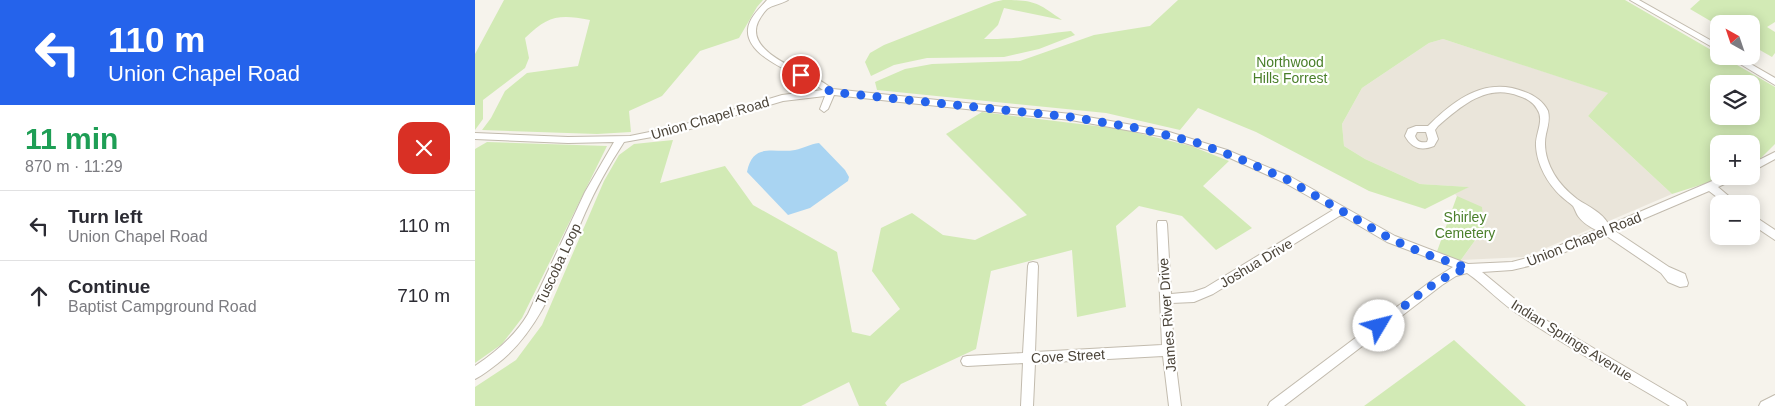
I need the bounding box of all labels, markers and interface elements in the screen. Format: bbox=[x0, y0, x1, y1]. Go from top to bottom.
north arrow bbox=[1710, 15, 1760, 65]
map controls bbox=[1710, 15, 1760, 245]
icon: left bbox=[25, 20, 90, 85]
text: 110 m bbox=[108, 20, 205, 59]
pin bbox=[780, 54, 822, 96]
park label: Northwood Hills Forrest bbox=[1253, 54, 1327, 86]
text: Union Chapel Road bbox=[108, 61, 300, 86]
icon: arrive bbox=[787, 61, 815, 89]
button: layers bbox=[1710, 75, 1760, 125]
street label: Union Chapel Road bbox=[649, 93, 771, 143]
text: 11 min bbox=[25, 122, 118, 155]
button: close bbox=[398, 122, 450, 174]
button: + bbox=[1710, 135, 1760, 185]
text: 870 m · 11:29 bbox=[25, 158, 123, 175]
button: − bbox=[1710, 195, 1760, 245]
text: Turn left bbox=[68, 206, 143, 227]
park label: Shirley Cemetery bbox=[1435, 209, 1495, 241]
street label: Union Chapel Road bbox=[1524, 209, 1644, 269]
icon: left bbox=[25, 212, 53, 240]
text: 110 m bbox=[399, 215, 450, 236]
street label: Tuscoba Loop bbox=[532, 220, 584, 307]
text: Union Chapel Road bbox=[68, 228, 208, 245]
street label: Joshua Drive bbox=[1217, 235, 1295, 291]
street label: James River Drive bbox=[1155, 257, 1179, 373]
text: Continue bbox=[68, 276, 150, 297]
icon: ahead bbox=[25, 282, 53, 310]
text: 710 m bbox=[397, 285, 450, 306]
street label: Indian Springs Avenue bbox=[1508, 296, 1636, 384]
text: Baptist Campground Road bbox=[68, 298, 257, 315]
position arrow bbox=[1352, 299, 1404, 351]
street label: Cove Street bbox=[1031, 346, 1105, 366]

